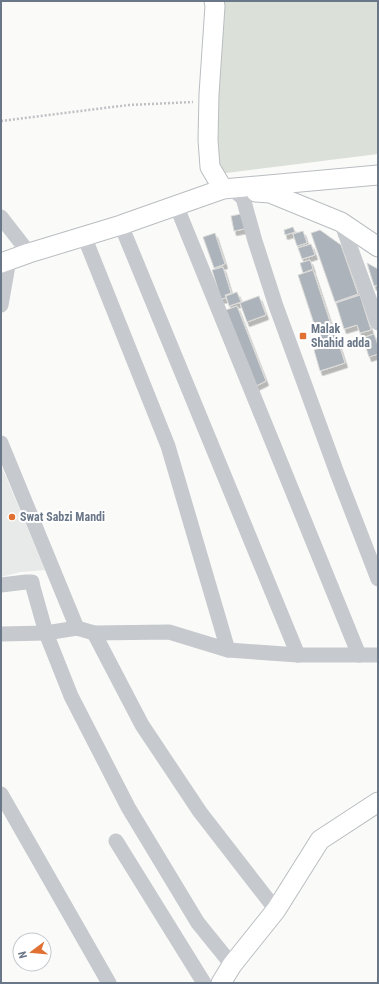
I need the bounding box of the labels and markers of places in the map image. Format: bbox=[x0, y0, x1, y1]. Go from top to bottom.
place label: Malak Shahid adda bbox=[311, 322, 370, 350]
marker: Malak Shahid adda bbox=[298, 331, 308, 341]
place label: Swat Sabzi Mandi bbox=[20, 510, 105, 524]
marker: Swat Sabzi Mandi bbox=[7, 512, 17, 522]

